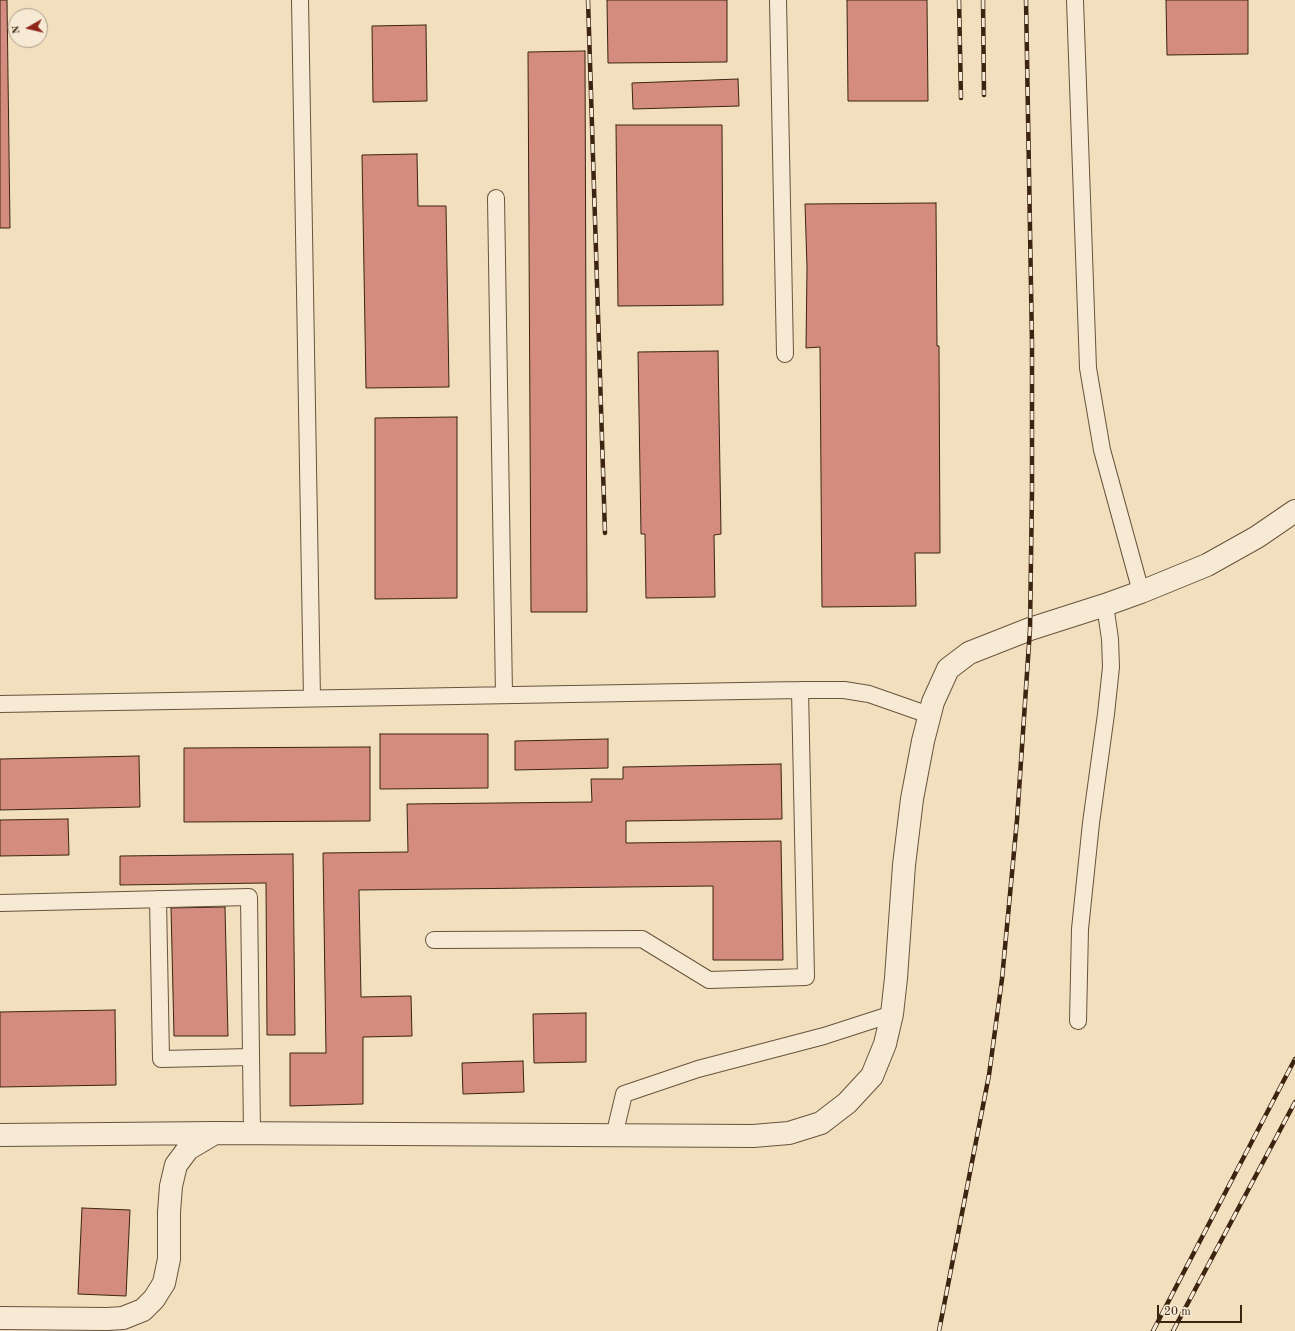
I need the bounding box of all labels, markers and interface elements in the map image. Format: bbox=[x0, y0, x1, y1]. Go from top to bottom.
north arrow bbox=[8, 8, 48, 48]
text: N bbox=[11, 25, 23, 35]
scale bar bbox=[1159, 1297, 1244, 1323]
text: 20 m bbox=[1164, 1306, 1191, 1318]

